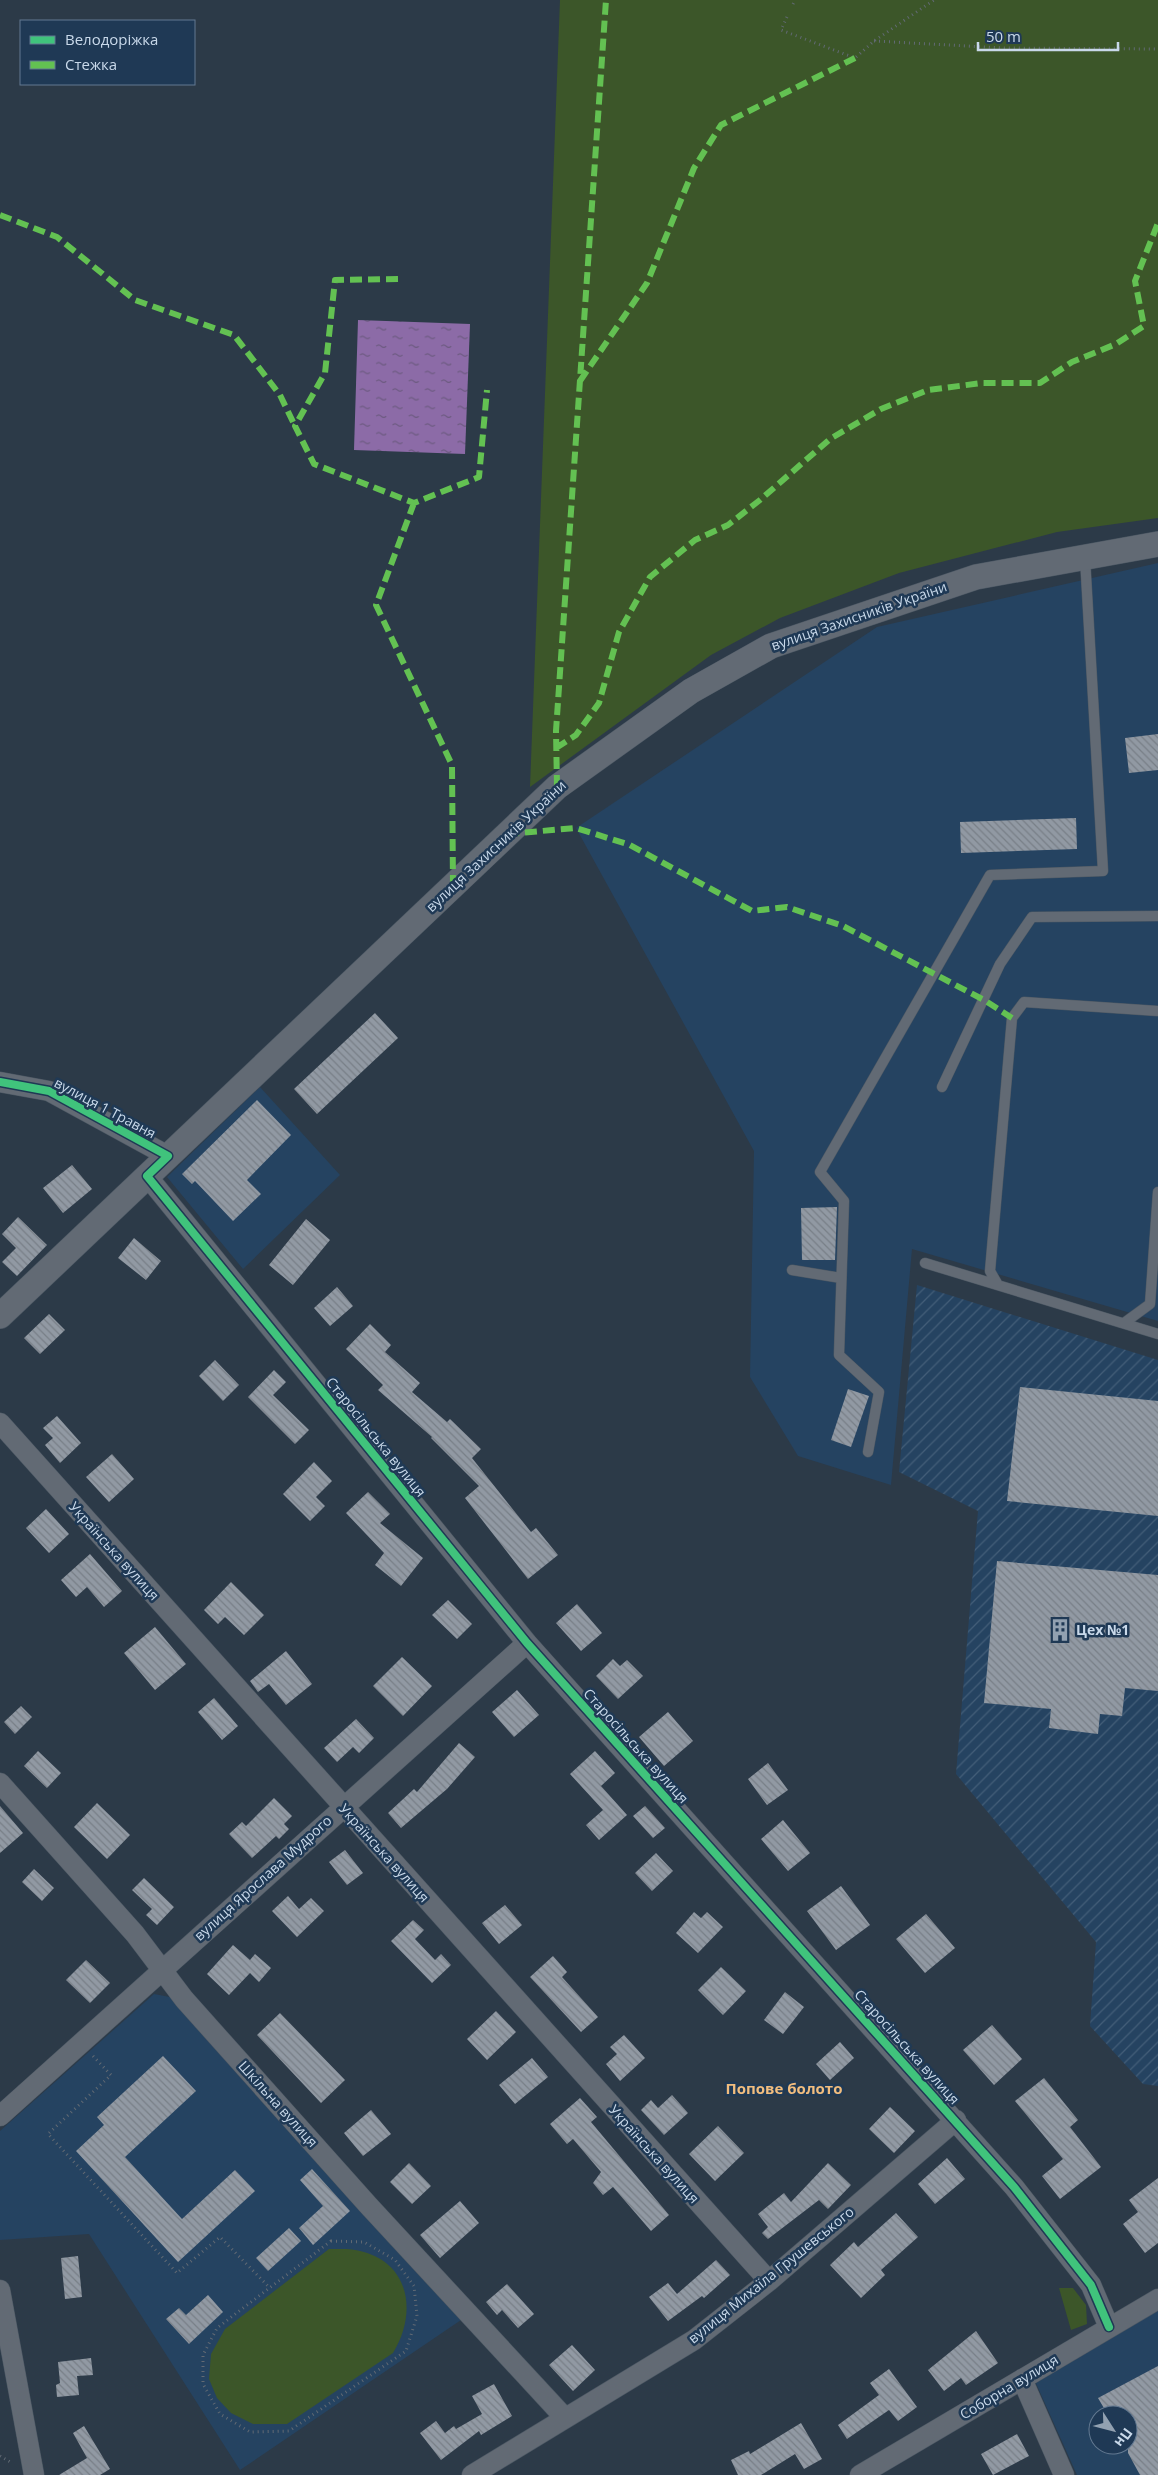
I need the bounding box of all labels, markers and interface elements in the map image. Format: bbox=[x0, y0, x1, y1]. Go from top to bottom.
legend bbox=[20, 20, 195, 85]
scale bar bbox=[978, 20, 1118, 52]
text: 50 m bbox=[986, 26, 1021, 46]
text: Велодоріжка bbox=[65, 29, 158, 49]
text: Стежка bbox=[65, 54, 117, 74]
street label: вулиця Захисників України bbox=[768, 576, 949, 655]
street label: вулиця Захисників України bbox=[422, 776, 570, 916]
street label: вулиця 1 Травня bbox=[51, 1073, 159, 1142]
street label: Старосільська вулиця bbox=[322, 1373, 431, 1500]
street label: Українська вулиця bbox=[65, 1497, 164, 1604]
building icon: Цех №1 bbox=[1047, 1617, 1073, 1643]
place label: Цех №1 bbox=[1076, 1620, 1129, 1639]
street label: Старосільська вулиця bbox=[580, 1684, 693, 1807]
street label: Українська вулиця bbox=[335, 1799, 434, 1906]
street label: вулиця Ярослава Мудрого bbox=[190, 1811, 336, 1945]
street label: Старосільська вулиця bbox=[851, 1985, 964, 2108]
street label: Шкільна вулиця bbox=[234, 2056, 322, 2151]
district label: Попове болото bbox=[726, 2078, 842, 2098]
street label: Українська вулиця bbox=[605, 2100, 704, 2207]
street label: вулиця Михаїла Грушевського bbox=[684, 2202, 857, 2347]
street label: Соборна вулиця bbox=[956, 2350, 1061, 2423]
north arrow bbox=[1088, 2405, 1138, 2455]
text: Пн bbox=[1110, 2424, 1137, 2451]

